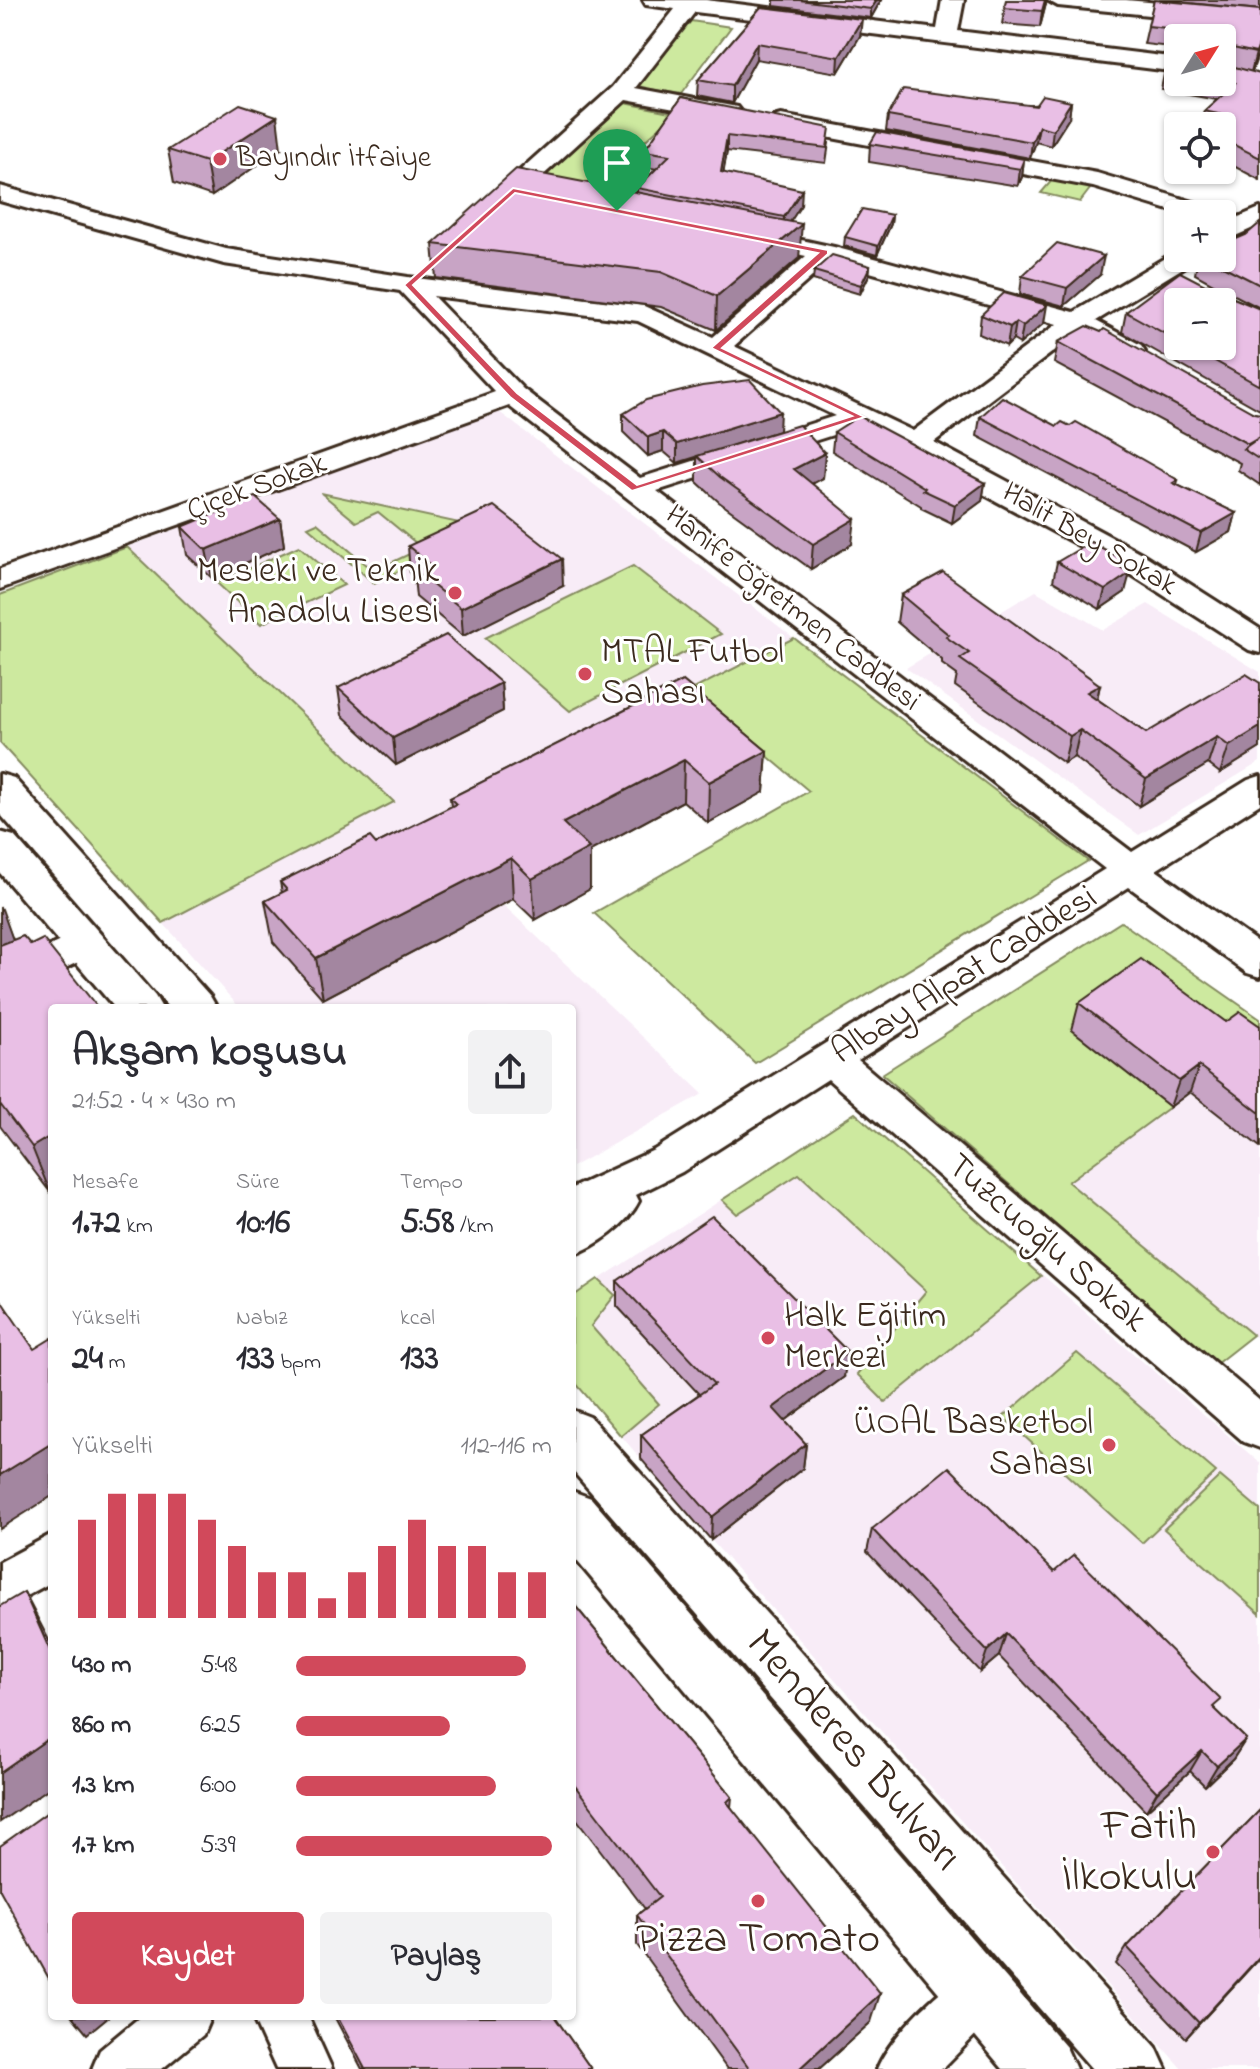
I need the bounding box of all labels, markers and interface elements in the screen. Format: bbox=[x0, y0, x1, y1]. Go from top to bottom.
north arrow bbox=[1164, 24, 1236, 96]
map controls bbox=[1164, 24, 1236, 360]
button: locate bbox=[1164, 112, 1236, 184]
pin bbox=[583, 129, 651, 211]
place label: Bayındır İtfaiye bbox=[235, 137, 432, 181]
icon: arrive bbox=[595, 141, 639, 185]
marker: Bayındır İtfaiye bbox=[211, 150, 229, 168]
button: + bbox=[1164, 200, 1236, 272]
button: − bbox=[1164, 288, 1236, 360]
street label: Çiçek Sokak bbox=[181, 442, 334, 534]
street label: Halit Bey Sokak bbox=[993, 472, 1186, 608]
street label: Hanife Öğretmen Caddesi bbox=[655, 495, 929, 723]
place label: Mesleki ve Teknik Anadolu Lisesi bbox=[197, 546, 439, 640]
marker: Mesleki ve Teknik Anadolu Lisesi bbox=[446, 584, 464, 602]
place label: MTAL Futbol Sahası bbox=[601, 627, 784, 721]
marker: MTAL Futbol Sahası bbox=[576, 665, 594, 683]
street label: Albay Alpat Caddesi bbox=[822, 873, 1108, 1079]
text: Akşam koşusu bbox=[72, 1021, 347, 1085]
button: share bbox=[468, 1030, 552, 1114]
text: 21:52 · 4 × 430 m bbox=[72, 1083, 236, 1121]
street label: Tuzcuoğlu Sokak bbox=[934, 1142, 1158, 1347]
text: Mesafe bbox=[72, 1167, 138, 1199]
text: Süre bbox=[236, 1167, 279, 1199]
text: Tempo bbox=[400, 1167, 463, 1199]
text: 1.72 bbox=[72, 1199, 121, 1249]
text: 10:16 bbox=[236, 1199, 290, 1249]
text: 5:58 bbox=[400, 1199, 455, 1249]
text: km bbox=[121, 1211, 153, 1243]
text: /km bbox=[455, 1211, 494, 1243]
place label: Halk Eğitim Merkezi bbox=[784, 1291, 946, 1385]
text: Yükselti bbox=[72, 1303, 140, 1335]
text: Nabız bbox=[236, 1303, 288, 1335]
text: kcal bbox=[400, 1303, 435, 1335]
marker: Halk Eğitim Merkezi bbox=[759, 1329, 777, 1347]
text: 24 bbox=[72, 1335, 103, 1385]
text: 133 bbox=[236, 1335, 275, 1385]
text: 133 bbox=[400, 1335, 439, 1385]
text: m bbox=[103, 1347, 125, 1379]
text: bpm bbox=[275, 1347, 321, 1379]
place label: ÜOAL Basketbol Sahası bbox=[853, 1398, 1093, 1492]
text: Yükselti bbox=[72, 1428, 153, 1466]
text: 112–116 m bbox=[460, 1428, 552, 1466]
marker: ÜOAL Basketbol Sahası bbox=[1100, 1436, 1118, 1454]
street label: Menderes Bulvarı bbox=[729, 1615, 977, 1887]
text: 430 m bbox=[72, 1647, 131, 1685]
text: 5:48 bbox=[200, 1647, 238, 1685]
text: 860 m bbox=[72, 1707, 131, 1745]
text: 6:25 bbox=[200, 1707, 241, 1745]
text: 1.3 km bbox=[72, 1767, 134, 1805]
text: 6:00 bbox=[200, 1767, 236, 1805]
place label: Fatih İlkokulu bbox=[1062, 1795, 1197, 1910]
text: 1.7 km bbox=[72, 1827, 134, 1865]
text: 5:39 bbox=[200, 1827, 236, 1865]
marker: Fatih İlkokulu bbox=[1204, 1843, 1222, 1861]
marker: Pizza Tomato bbox=[749, 1892, 767, 1910]
place label: Pizza Tomato bbox=[636, 1908, 880, 1972]
button: Kaydet bbox=[72, 1912, 304, 2004]
button: Paylaş bbox=[320, 1912, 552, 2004]

